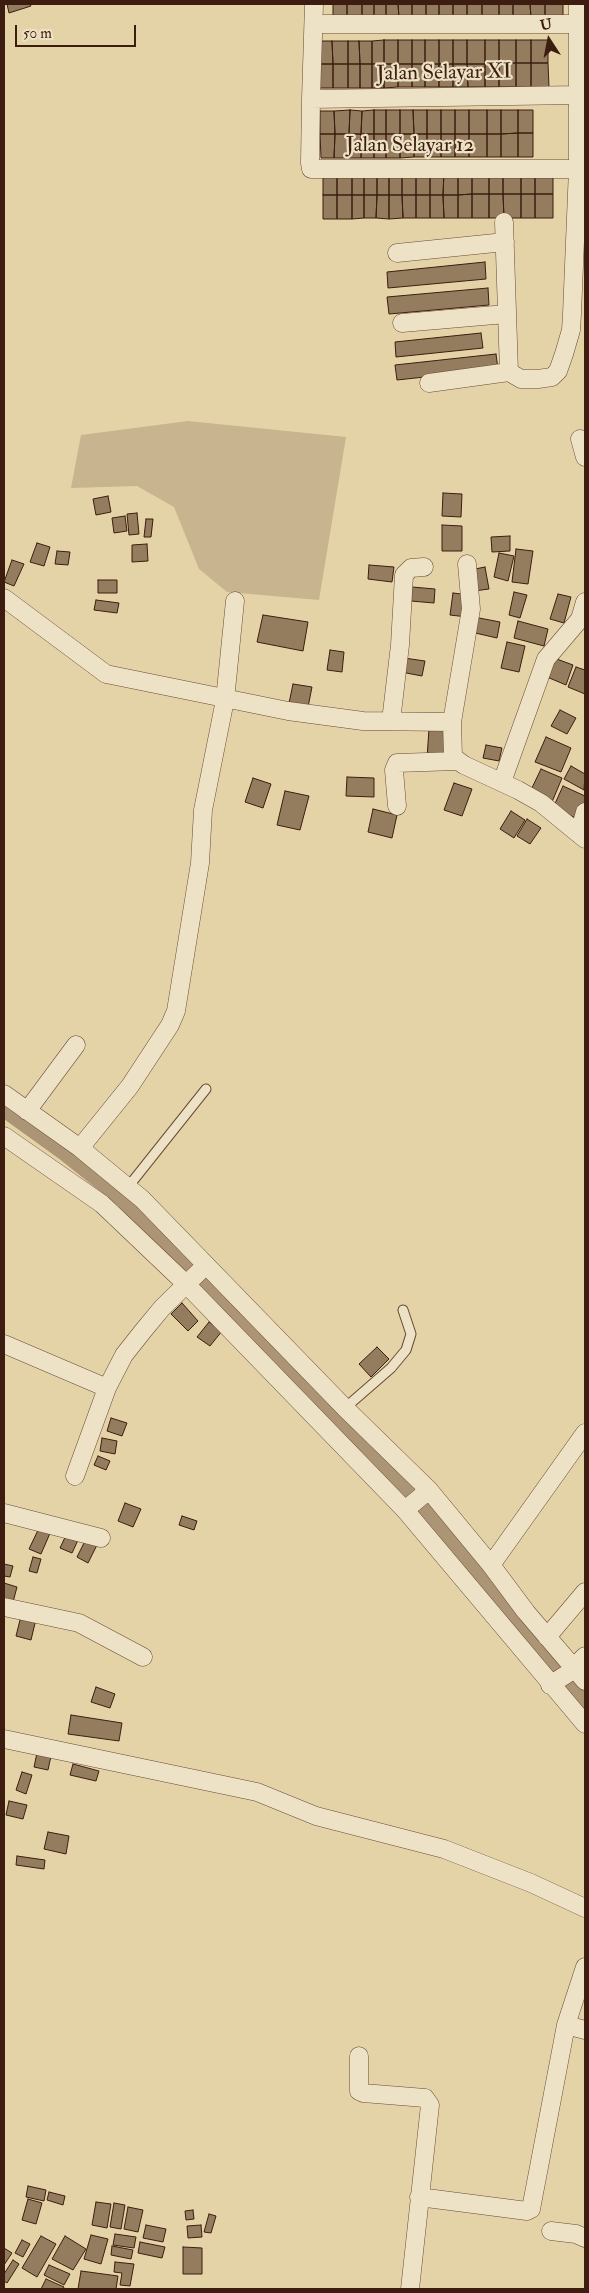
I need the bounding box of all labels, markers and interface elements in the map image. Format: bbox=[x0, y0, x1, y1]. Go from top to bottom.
scale bar bbox=[18, 15, 139, 47]
north arrow bbox=[524, 15, 574, 65]
text: U bbox=[539, 15, 553, 34]
text: 50 m bbox=[23, 24, 52, 43]
street label: Jalan Selayar XI bbox=[376, 60, 512, 88]
street label: Jalan Selayar 12 bbox=[346, 133, 474, 159]

